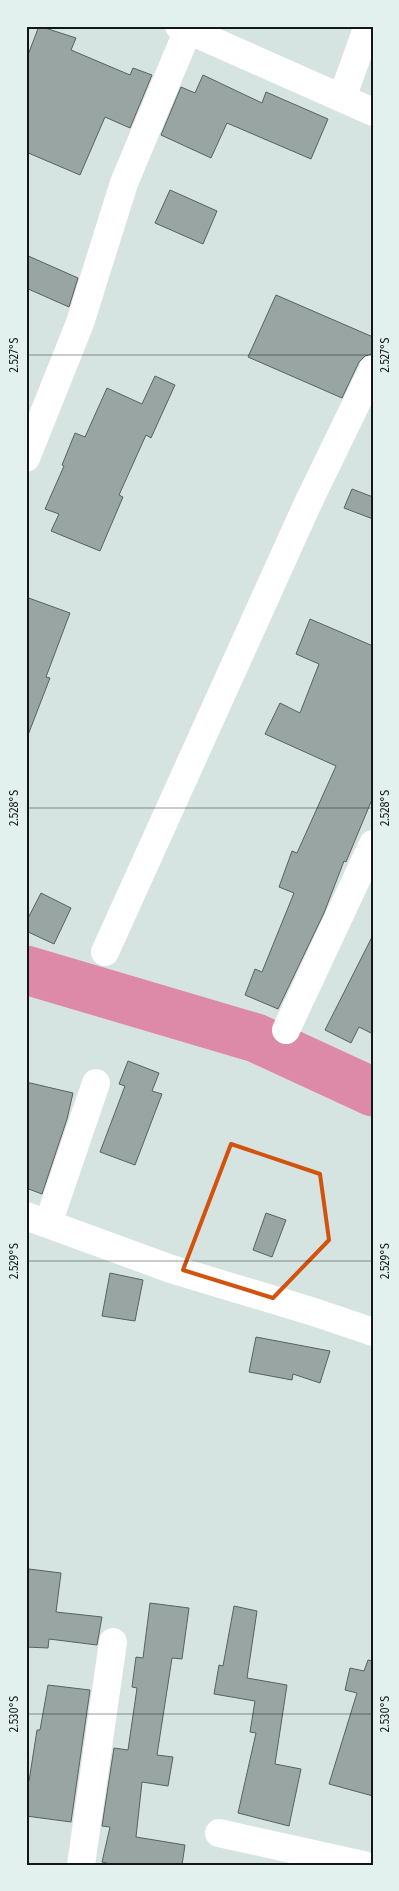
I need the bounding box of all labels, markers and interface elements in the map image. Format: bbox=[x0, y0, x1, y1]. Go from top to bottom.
text: 2.527°S bbox=[7, 337, 21, 373]
text: 2.527°S bbox=[378, 337, 392, 373]
text: 2.528°S bbox=[7, 790, 21, 826]
text: 2.528°S bbox=[378, 790, 392, 826]
text: 2.529°S bbox=[7, 1243, 21, 1279]
text: 2.529°S bbox=[378, 1243, 392, 1279]
text: 2.530°S bbox=[7, 1696, 21, 1732]
text: 2.530°S bbox=[378, 1696, 392, 1732]

